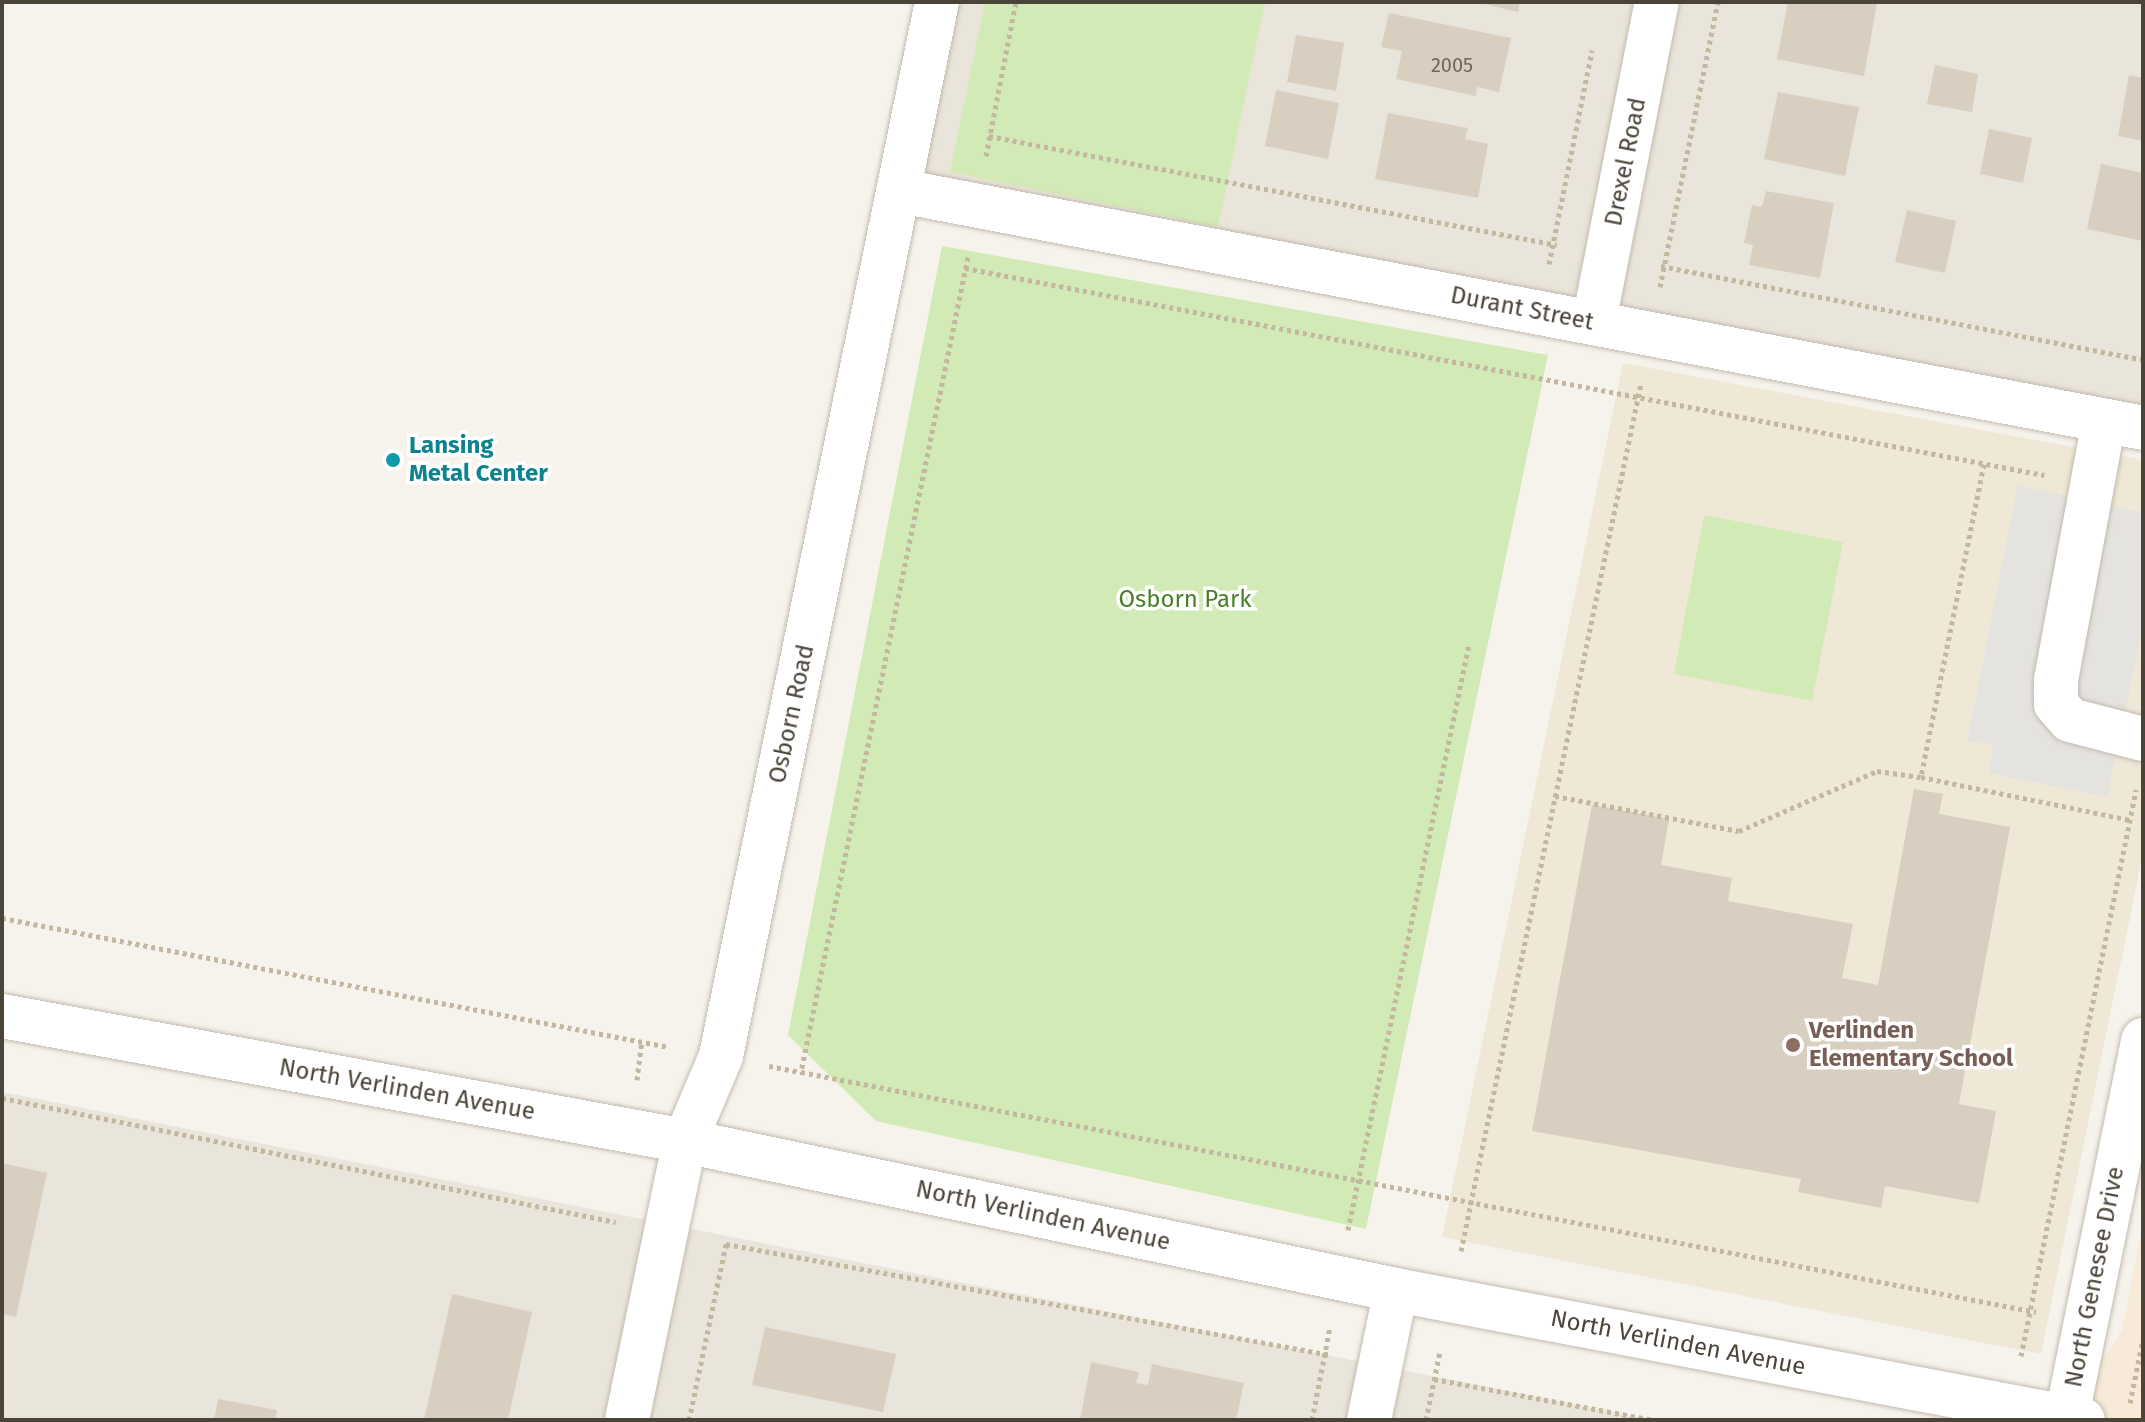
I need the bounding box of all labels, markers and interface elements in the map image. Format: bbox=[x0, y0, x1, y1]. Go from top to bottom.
house number: 2005 bbox=[1431, 53, 1473, 77]
street label: Drexel Road bbox=[1599, 95, 1653, 229]
street label: Durant Street bbox=[1448, 281, 1596, 337]
place label: Lansing Metal Center bbox=[409, 432, 548, 488]
marker: Lansing Metal Center bbox=[384, 451, 402, 469]
park label: Osborn Park bbox=[1118, 586, 1252, 614]
street label: Osborn Road bbox=[763, 642, 821, 786]
place label: Verlinden Elementary School bbox=[1809, 1017, 2013, 1073]
marker: Verlinden Elementary School bbox=[1784, 1036, 1802, 1054]
street label: North Verlinden Avenue bbox=[277, 1053, 537, 1127]
street label: North Genesee Drive bbox=[2059, 1164, 2131, 1390]
street label: North Verlinden Avenue bbox=[913, 1175, 1173, 1257]
street label: North Verlinden Avenue bbox=[1548, 1304, 1808, 1382]

